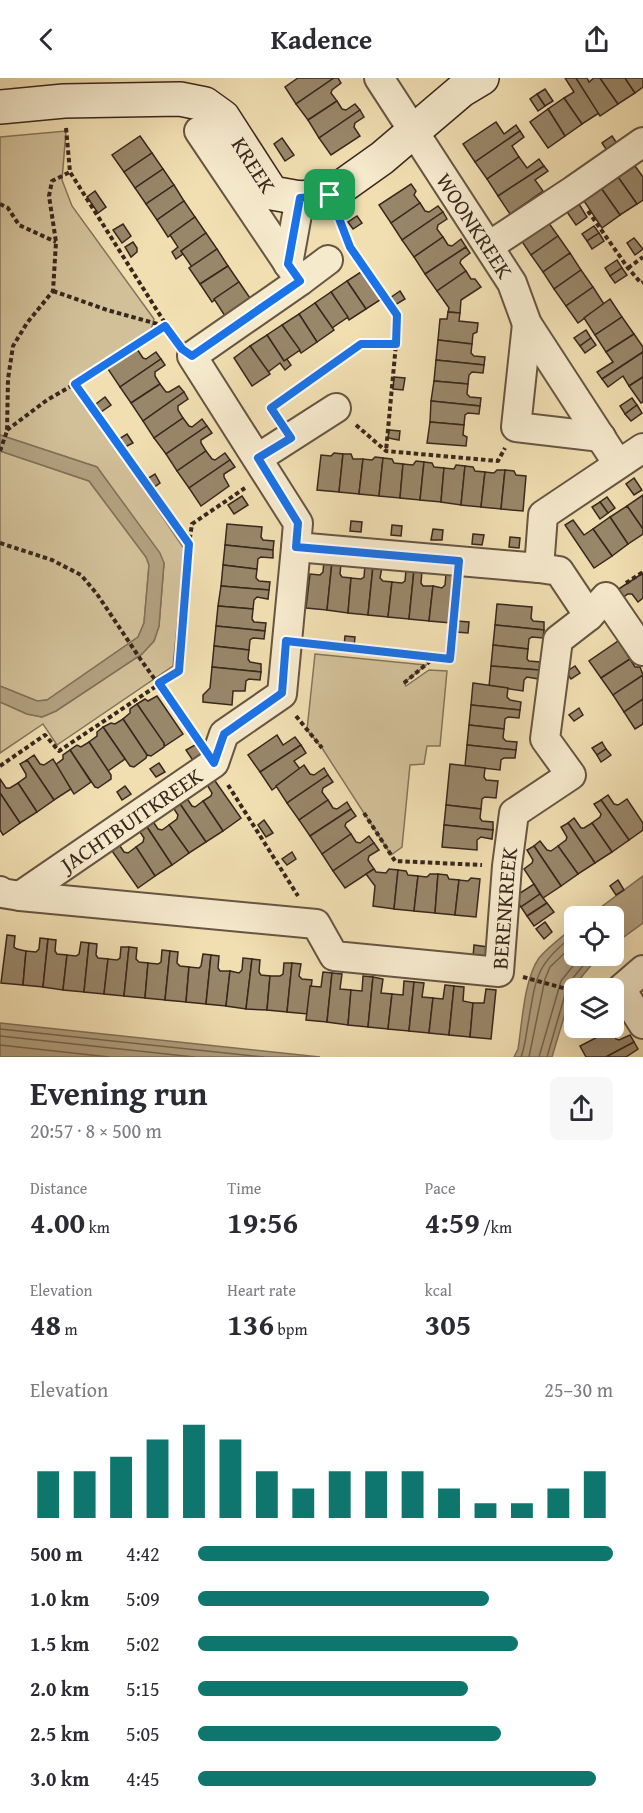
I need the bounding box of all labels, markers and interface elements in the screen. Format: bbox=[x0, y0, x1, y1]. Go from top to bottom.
text: Kadence bbox=[271, 19, 372, 59]
icon: back bbox=[30, 23, 63, 56]
icon: share bbox=[580, 23, 613, 56]
street label: KREEK bbox=[224, 131, 284, 199]
street label: WOONKREEK bbox=[429, 166, 521, 285]
pin bbox=[304, 169, 355, 220]
icon: arrive bbox=[313, 178, 346, 211]
street label: JACHTBUITKREEK bbox=[51, 760, 209, 881]
street label: BERENKREEK bbox=[483, 845, 525, 971]
map controls bbox=[564, 906, 624, 1038]
button: locate bbox=[564, 906, 624, 966]
button: layers bbox=[564, 978, 624, 1038]
text: Evening run bbox=[30, 1069, 207, 1117]
button: share bbox=[550, 1077, 613, 1140]
text: 20:57 · 8 × 500 m bbox=[30, 1116, 162, 1145]
text: Distance bbox=[30, 1176, 87, 1200]
text: Time bbox=[227, 1176, 261, 1200]
text: Pace bbox=[425, 1176, 455, 1200]
text: 4.00 bbox=[30, 1200, 85, 1244]
text: 19:56 bbox=[227, 1200, 298, 1244]
text: 4:59 bbox=[425, 1200, 480, 1244]
text: km bbox=[85, 1215, 110, 1239]
text: /km bbox=[480, 1215, 512, 1239]
text: Elevation bbox=[30, 1278, 93, 1302]
text: Heart rate bbox=[227, 1278, 296, 1302]
text: kcal bbox=[425, 1278, 452, 1302]
text: 48 bbox=[30, 1302, 61, 1346]
text: 136 bbox=[227, 1302, 274, 1346]
text: 305 bbox=[425, 1302, 471, 1346]
text: m bbox=[61, 1317, 78, 1341]
text: bpm bbox=[274, 1317, 307, 1341]
text: Elevation bbox=[30, 1375, 108, 1404]
text: 25–30 m bbox=[544, 1375, 613, 1404]
text: 500 m bbox=[30, 1539, 83, 1568]
text: 4:42 bbox=[126, 1539, 160, 1568]
text: 1.0 km bbox=[30, 1584, 89, 1613]
text: 5:09 bbox=[126, 1584, 160, 1613]
text: 1.5 km bbox=[30, 1629, 89, 1658]
text: 5:02 bbox=[126, 1629, 160, 1658]
text: 2.0 km bbox=[30, 1674, 89, 1703]
text: 5:15 bbox=[126, 1674, 160, 1703]
text: 2.5 km bbox=[30, 1719, 89, 1748]
text: 5:05 bbox=[126, 1719, 160, 1748]
text: 3.0 km bbox=[30, 1764, 89, 1793]
text: 4:45 bbox=[126, 1764, 160, 1793]

